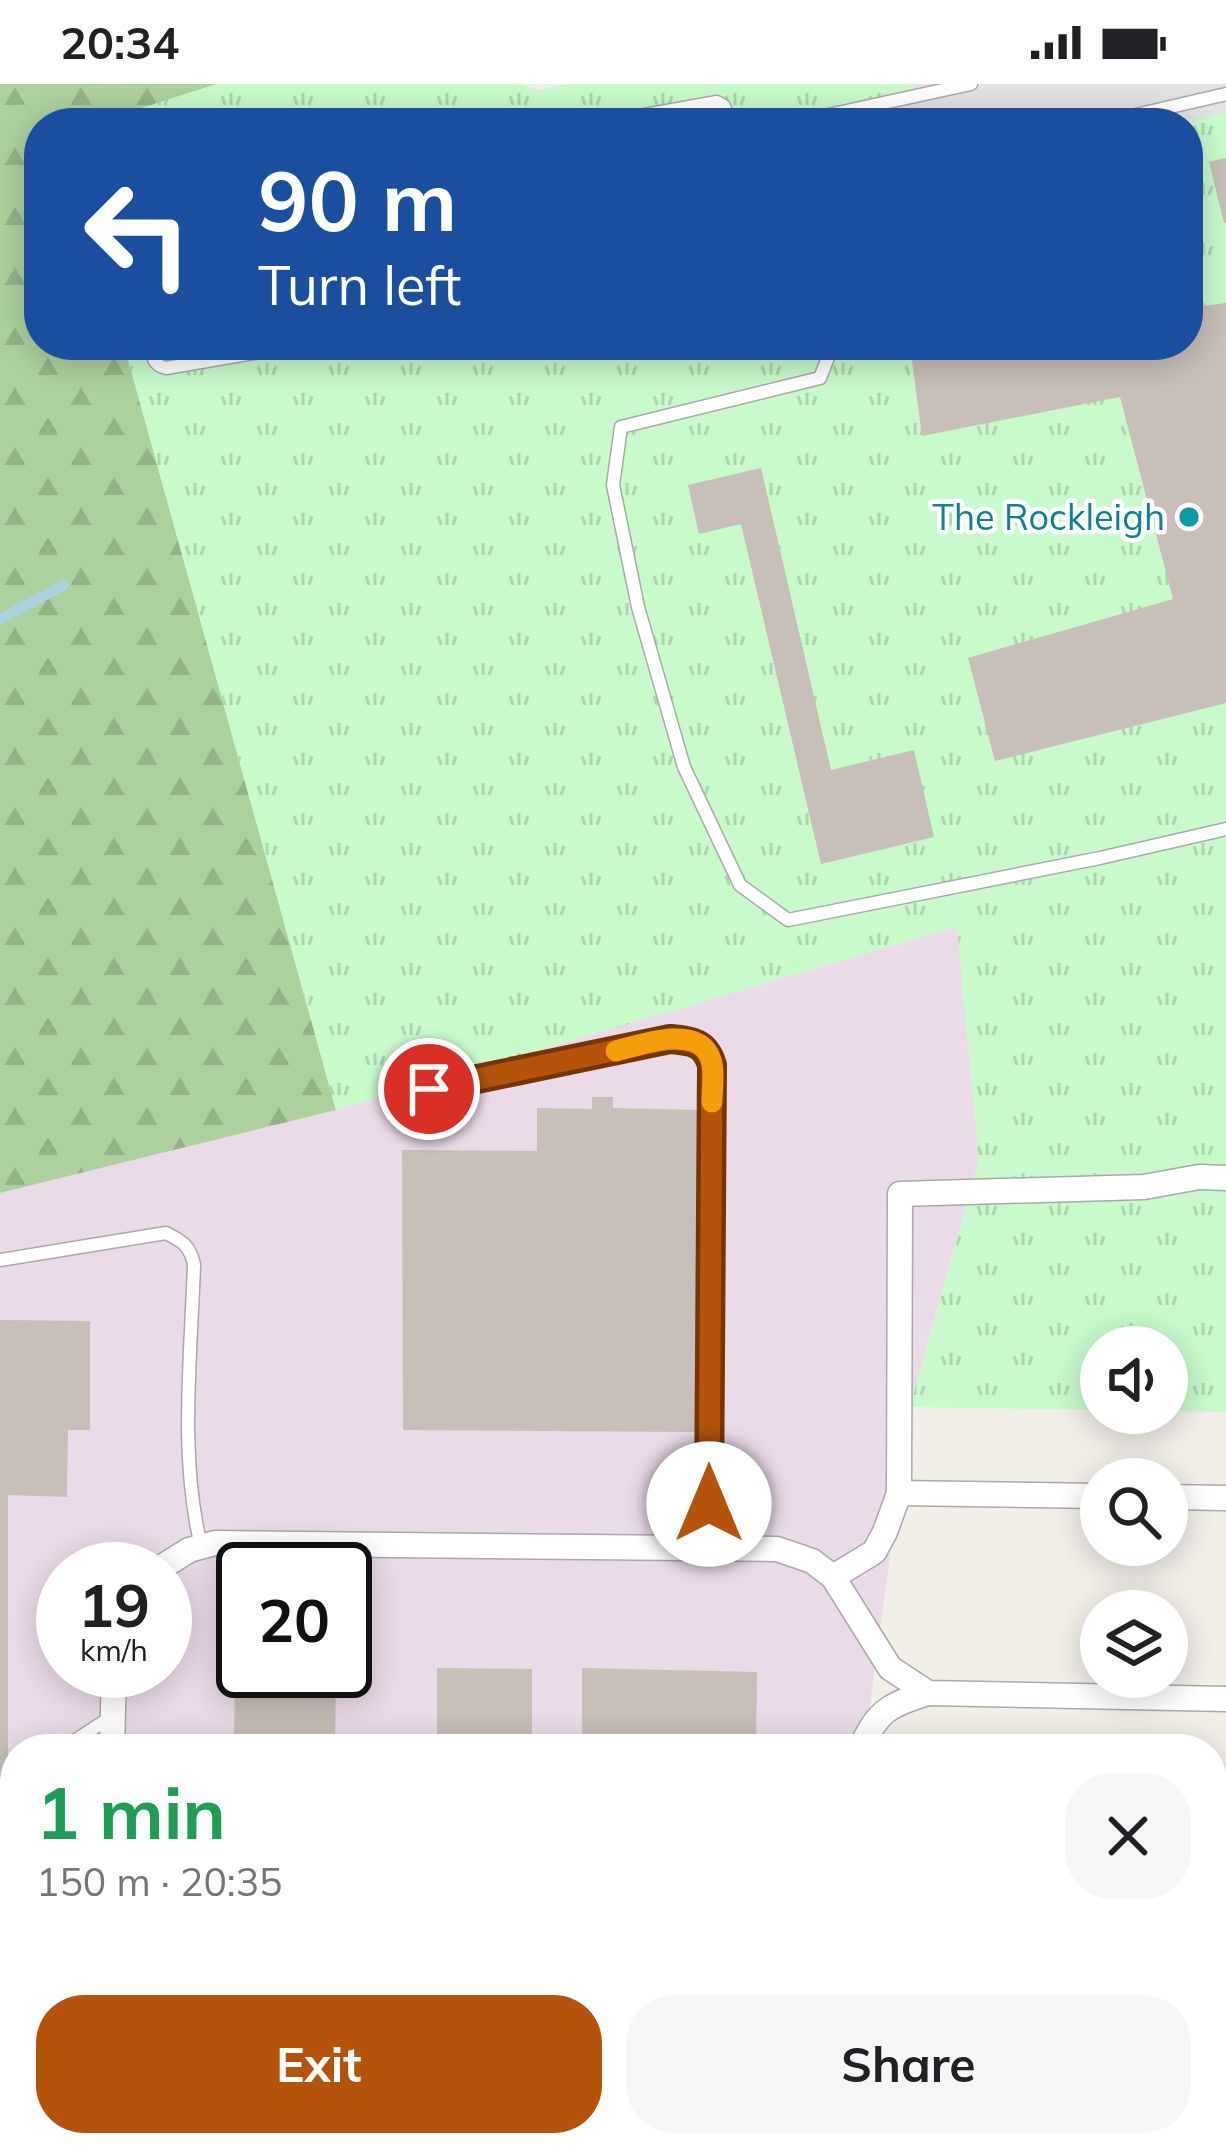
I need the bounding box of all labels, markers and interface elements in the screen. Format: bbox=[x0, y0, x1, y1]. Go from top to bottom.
text: 20:34 bbox=[60, 14, 179, 70]
text: 90 m bbox=[258, 147, 457, 252]
icon: left bbox=[60, 156, 216, 312]
text: Turn left bbox=[258, 251, 461, 319]
place label: The Rockleigh bbox=[932, 494, 1165, 539]
marker: The Rockleigh bbox=[1176, 504, 1202, 530]
pin bbox=[378, 1038, 480, 1140]
icon: arrive bbox=[396, 1056, 462, 1122]
map controls bbox=[1080, 1326, 1188, 1698]
button: sound bbox=[1080, 1326, 1188, 1434]
position arrow bbox=[646, 1441, 772, 1567]
button: search bbox=[1080, 1458, 1188, 1566]
speed limit sign: 20 bbox=[216, 1542, 372, 1698]
text: 19 bbox=[78, 1567, 150, 1642]
button: layers bbox=[1080, 1590, 1188, 1698]
text: km/h bbox=[80, 1631, 148, 1669]
text: 1 min bbox=[36, 1767, 226, 1857]
button: close bbox=[1065, 1773, 1191, 1899]
text: 150 m · 20:35 bbox=[36, 1857, 282, 1906]
button: Exit bbox=[36, 1995, 602, 2133]
button: Share bbox=[626, 1995, 1191, 2133]

